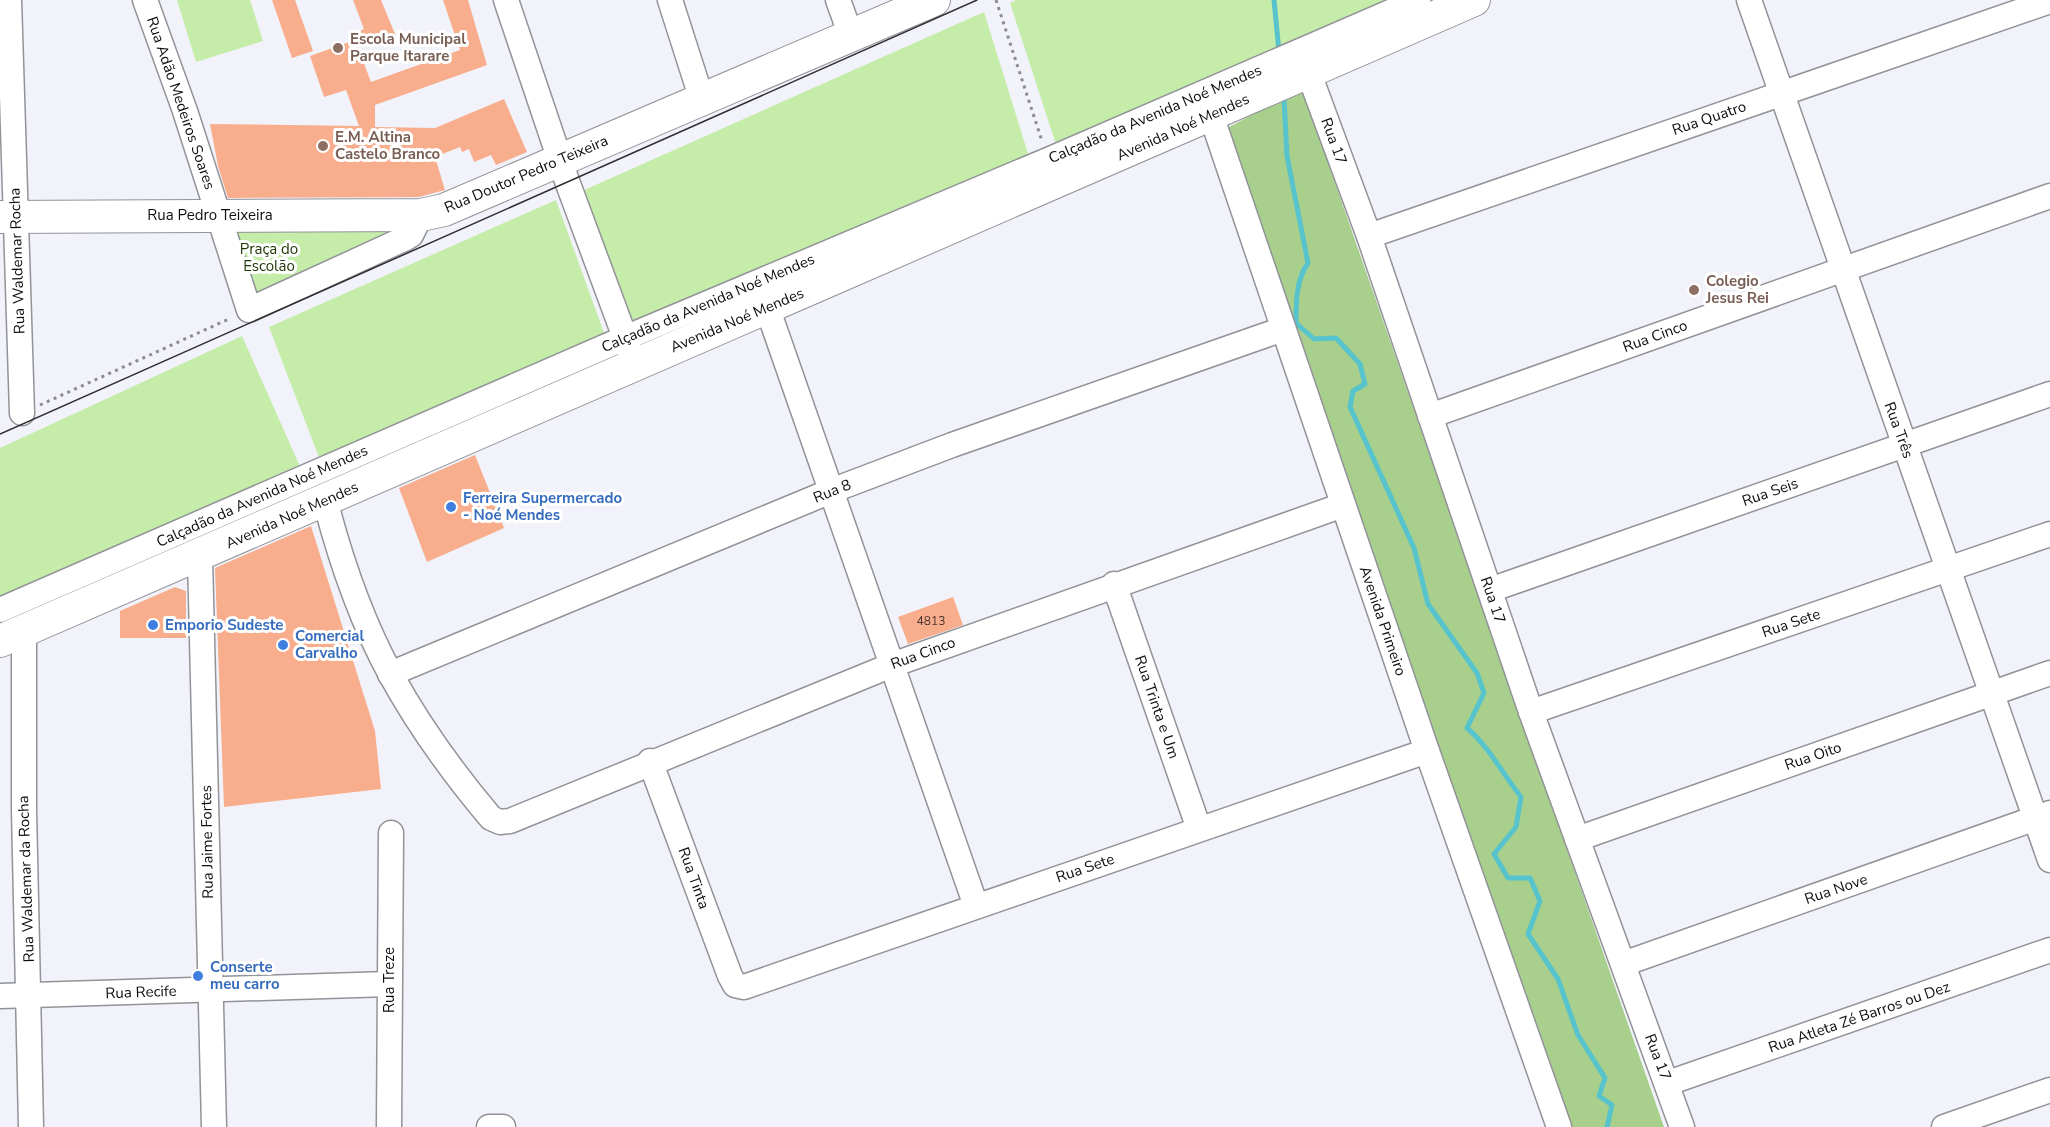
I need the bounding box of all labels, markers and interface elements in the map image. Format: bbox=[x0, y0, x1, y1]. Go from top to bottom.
street label: Rua Adão Medeiros Soares bbox=[142, 14, 220, 192]
place label: Escola Municipal Parque Itarare bbox=[350, 29, 466, 66]
marker: Escola Municipal Parque Itarare bbox=[331, 41, 345, 55]
street label: Calçadão da Avenida Noé Mendes bbox=[1046, 61, 1264, 167]
street label: Avenida Noé Mendes bbox=[1114, 90, 1252, 164]
street label: Rua Quatro bbox=[1669, 96, 1749, 140]
street label: Rua 17 bbox=[1316, 115, 1352, 167]
place label: E.M. Altina Castelo Branco bbox=[335, 127, 441, 164]
street label: Rua Doutor Pedro Teixeira bbox=[441, 130, 611, 218]
marker: E.M. Altina Castelo Branco bbox=[316, 139, 330, 153]
street label: Rua Waldemar Rocha bbox=[4, 187, 30, 335]
street label: Rua Pedro Teixeira bbox=[147, 205, 273, 225]
park label: Praça do Escolão bbox=[240, 239, 298, 276]
street label: Calçadão da Avenida Noé Mendes bbox=[599, 250, 817, 356]
place label: Colegio Jesus Rei bbox=[1705, 271, 1769, 308]
marker: Colegio Jesus Rei bbox=[1687, 283, 1701, 297]
street label: Avenida Noé Mendes bbox=[668, 284, 806, 356]
street label: Rua Cinco bbox=[1620, 315, 1690, 357]
street label: Rua Três bbox=[1880, 399, 1918, 461]
street label: Calçadão da Avenida Noé Mendes bbox=[153, 441, 371, 551]
street label: Rua Seis bbox=[1739, 473, 1801, 511]
street label: Rua 8 bbox=[810, 474, 854, 508]
street label: Avenida Noé Mendes bbox=[223, 478, 361, 552]
place label: Ferreira Supermercado - Noé Mendes bbox=[463, 488, 622, 525]
marker: Ferreira Supermercado - Noé Mendes bbox=[444, 500, 458, 514]
street label: Avenida Primeiro bbox=[1355, 563, 1411, 679]
street label: Rua 17 bbox=[1476, 574, 1510, 626]
street label: Rua Sete bbox=[1759, 604, 1823, 642]
house number: 4813 bbox=[917, 613, 945, 629]
place label: Emporio Sudeste bbox=[165, 615, 284, 635]
marker: Emporio Sudeste bbox=[146, 618, 160, 632]
place label: Comercial Carvalho bbox=[295, 626, 364, 663]
street label: Rua Cinco bbox=[888, 632, 958, 674]
marker: Comercial Carvalho bbox=[276, 638, 290, 652]
street label: Rua Trinta e Um bbox=[1130, 653, 1184, 761]
street label: Rua Oito bbox=[1782, 737, 1844, 775]
street label: Rua Jaime Fortes bbox=[196, 785, 218, 899]
street label: Rua Waldemar da Rocha bbox=[13, 795, 39, 963]
street label: Rua Tinta bbox=[674, 844, 714, 912]
street label: Rua Sete bbox=[1053, 849, 1117, 887]
street label: Rua Nove bbox=[1802, 869, 1870, 909]
street label: Rua Treze bbox=[379, 947, 399, 1013]
place label: Conserte meu carro bbox=[210, 957, 280, 994]
marker: Conserte meu carro bbox=[191, 969, 205, 983]
street label: Rua Atleta Zé Barros ou Dez bbox=[1766, 976, 1953, 1058]
street label: Rua Recife bbox=[105, 981, 177, 1003]
street label: Rua 17 bbox=[1640, 1031, 1676, 1083]

